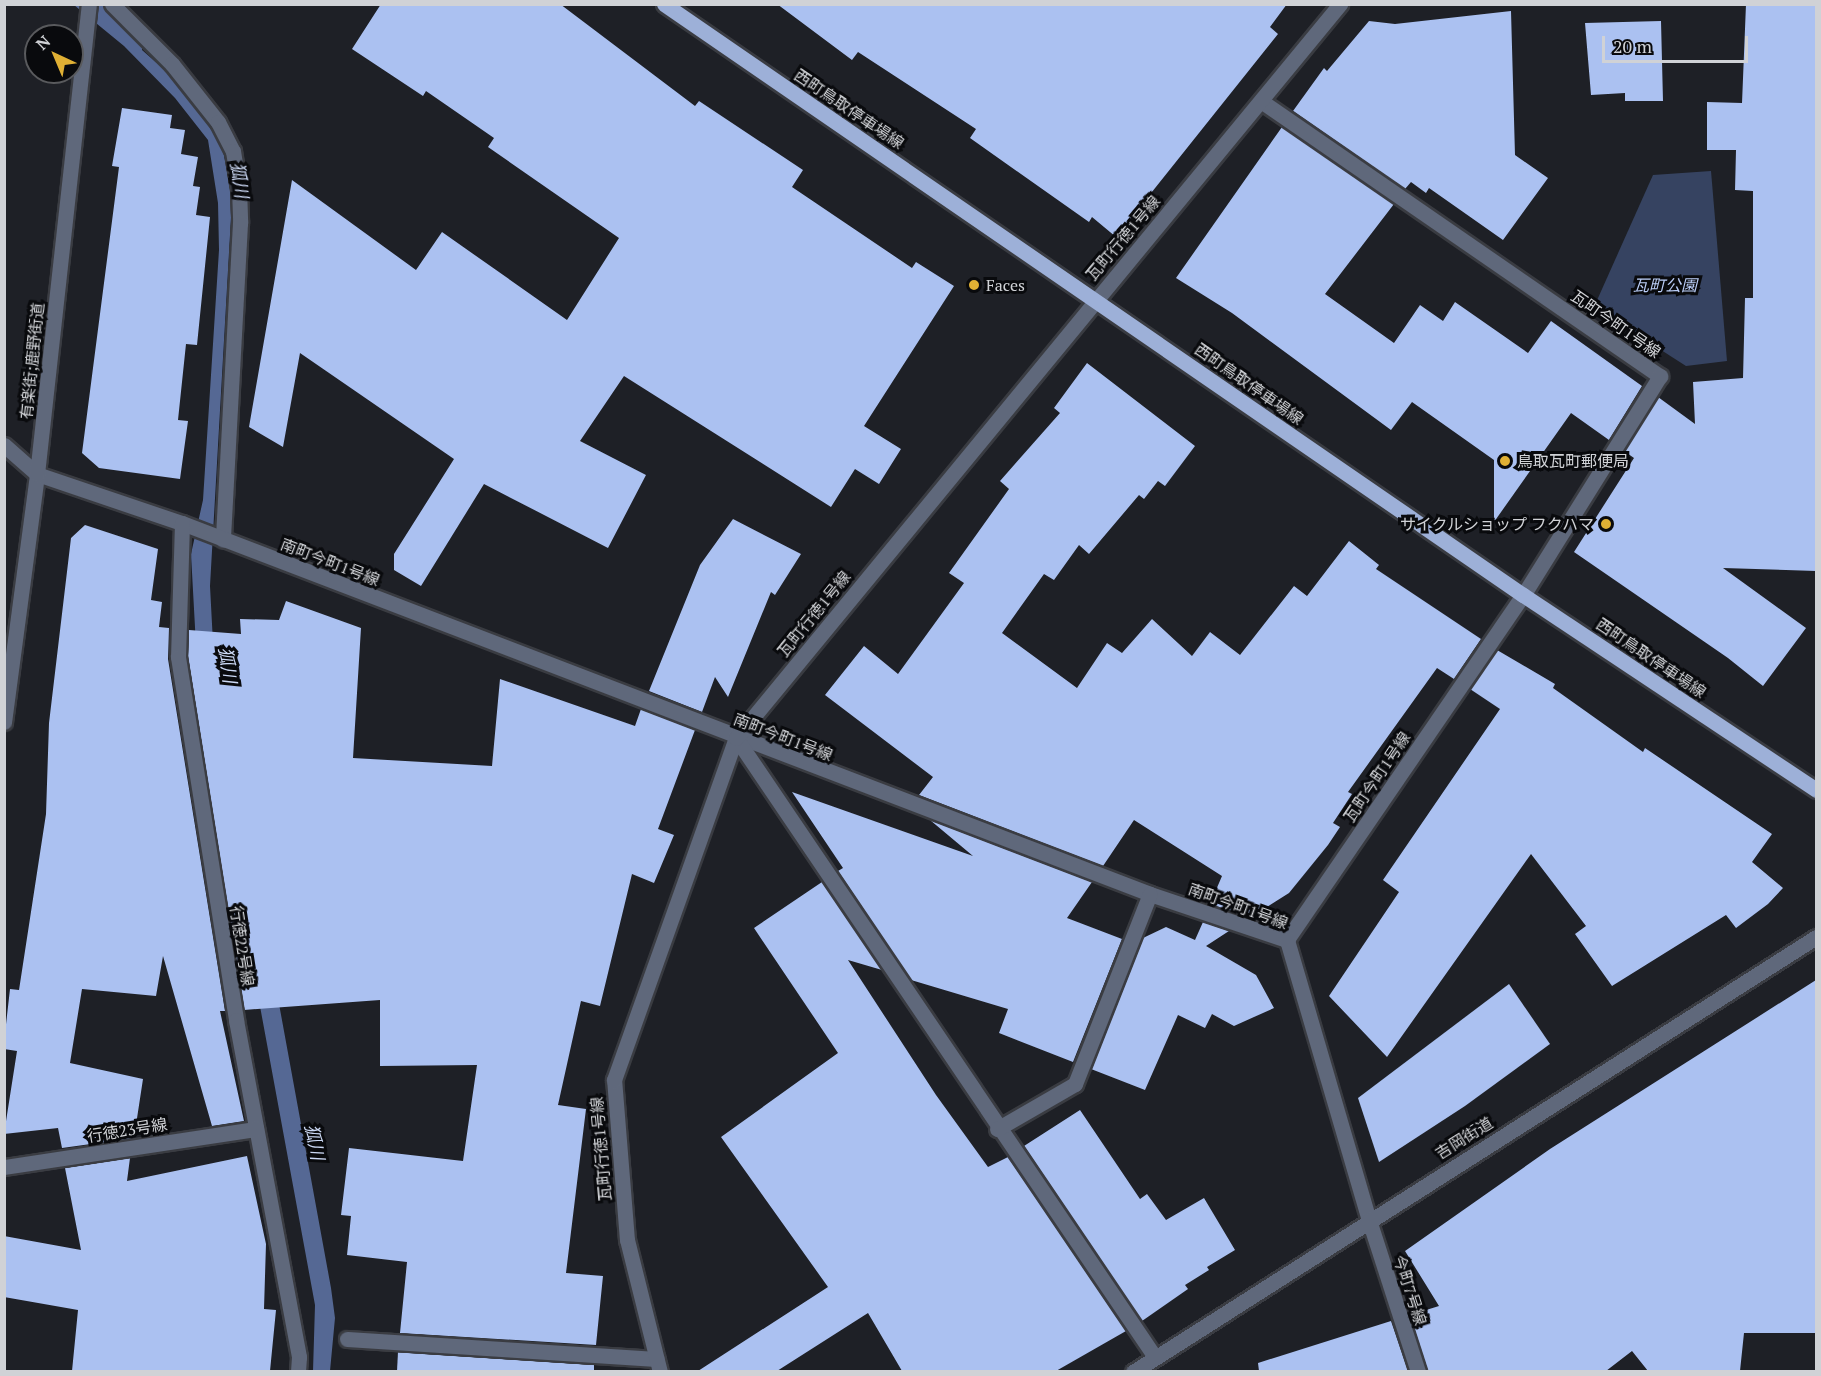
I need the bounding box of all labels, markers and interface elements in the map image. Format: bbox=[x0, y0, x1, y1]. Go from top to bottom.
north arrow bbox=[24, 24, 84, 84]
scale bar bbox=[1605, 24, 1750, 62]
text: N bbox=[31, 30, 55, 55]
text: 20 m bbox=[1613, 34, 1652, 58]
street label: 西町鳥取停車場線 bbox=[791, 65, 907, 153]
water label: 狐川 bbox=[227, 161, 253, 199]
street label: 瓦町行徳1号線 bbox=[1082, 192, 1164, 284]
place label: Faces bbox=[986, 275, 1025, 295]
park label: 瓦町公園 bbox=[1633, 275, 1697, 295]
marker: Faces bbox=[967, 278, 981, 292]
street label: 瓦町今町1号線 bbox=[1568, 286, 1664, 362]
street label: 有楽街;鹿野街道 bbox=[16, 302, 48, 420]
street label: 西町鳥取停車場線 bbox=[1191, 339, 1307, 429]
place label: 鳥取瓦町郵便局 bbox=[1517, 451, 1629, 471]
marker: 鳥取瓦町郵便局 bbox=[1498, 454, 1512, 468]
place label: サイクルショップ フクハマ bbox=[1398, 514, 1594, 534]
marker: サイクルショップ フクハマ bbox=[1599, 517, 1613, 531]
street label: 南町今町1号線 bbox=[278, 534, 382, 590]
street label: 瓦町行徳1号線 bbox=[774, 567, 854, 661]
street label: 西町鳥取停車場線 bbox=[1593, 614, 1709, 702]
water label: 狐川 bbox=[215, 646, 241, 684]
street label: 南町今町1号線 bbox=[731, 709, 835, 765]
street label: 瓦町今町1号線 bbox=[1340, 728, 1414, 826]
street label: 南町今町1号線 bbox=[1186, 879, 1290, 933]
street label: 行徳22号線 bbox=[226, 904, 258, 988]
street label: 瓦町行徳1号線 bbox=[587, 1096, 615, 1202]
street label: 吉岡街道 bbox=[1432, 1113, 1496, 1163]
street label: 行徳23号線 bbox=[85, 1114, 169, 1146]
water label: 狐川 bbox=[301, 1122, 329, 1162]
street label: 今町7号線 bbox=[1390, 1253, 1430, 1327]

